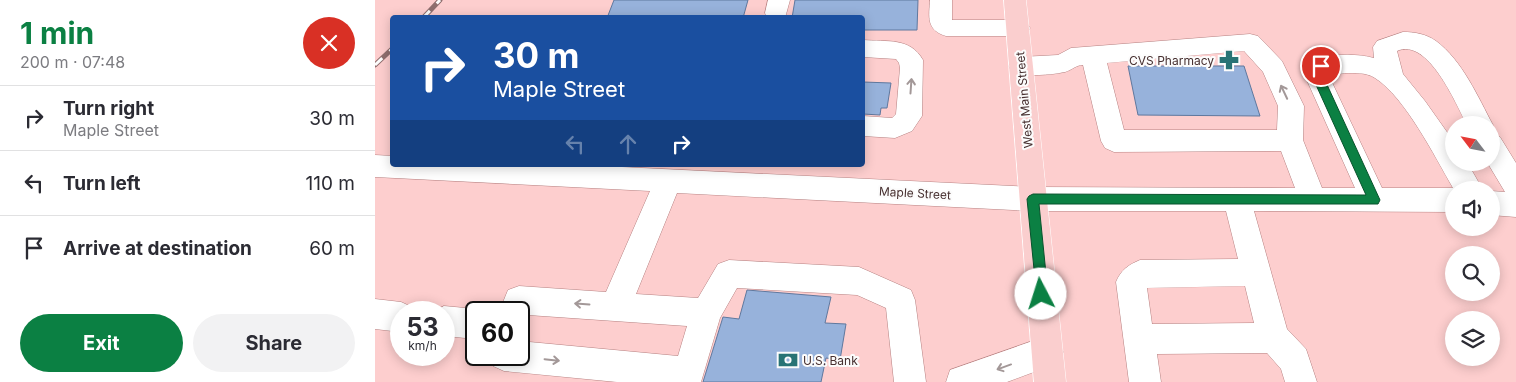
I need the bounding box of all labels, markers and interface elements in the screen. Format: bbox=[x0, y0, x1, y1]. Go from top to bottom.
text: 1 min bbox=[20, 15, 94, 51]
button: close bbox=[303, 17, 355, 69]
text: 30 m bbox=[493, 34, 579, 76]
icon: right bbox=[410, 35, 475, 100]
pin bbox=[1300, 45, 1342, 87]
pharmacy icon: CVS Pharmacy bbox=[1218, 49, 1240, 71]
street label: West Main Street bbox=[1012, 51, 1036, 149]
text: 200 m · 07:48 bbox=[20, 52, 125, 72]
icon: arrive bbox=[1307, 52, 1335, 80]
place label: CVS Pharmacy bbox=[1129, 53, 1214, 68]
text: Maple Street bbox=[493, 76, 625, 102]
one-way arrow bbox=[906, 79, 916, 95]
one-way arrow bbox=[1279, 85, 1289, 100]
text: Turn right bbox=[63, 97, 154, 120]
icon: right bbox=[20, 104, 48, 132]
text: 30 m bbox=[309, 107, 355, 130]
north arrow bbox=[1445, 116, 1500, 171]
map controls bbox=[1445, 116, 1500, 366]
text: Maple Street bbox=[63, 120, 159, 140]
icon: left bbox=[561, 130, 589, 158]
icon: ahead bbox=[614, 130, 642, 158]
icon: right bbox=[667, 130, 695, 158]
icon: left bbox=[20, 169, 48, 197]
text: Turn left bbox=[63, 172, 141, 195]
text: 110 m bbox=[306, 172, 355, 195]
button: sound bbox=[1445, 181, 1500, 236]
street label: Maple Street bbox=[879, 184, 951, 202]
icon: arrive bbox=[20, 234, 48, 262]
text: Arrive at destination bbox=[63, 237, 252, 260]
text: 60 m bbox=[309, 237, 355, 260]
button: search bbox=[1445, 246, 1500, 301]
position arrow bbox=[1014, 267, 1066, 319]
one-way arrow bbox=[574, 300, 590, 309]
speed limit sign: 60 bbox=[465, 301, 530, 366]
button: layers bbox=[1445, 311, 1500, 366]
text: 53 bbox=[406, 312, 439, 342]
button: Exit bbox=[20, 314, 183, 372]
button: Share bbox=[193, 314, 355, 372]
text: km/h bbox=[408, 338, 437, 353]
bank icon: U.S. Bank bbox=[777, 349, 799, 371]
place label: U.S. Bank bbox=[803, 353, 858, 368]
one-way arrow bbox=[544, 355, 560, 365]
one-way arrow bbox=[997, 363, 1013, 372]

